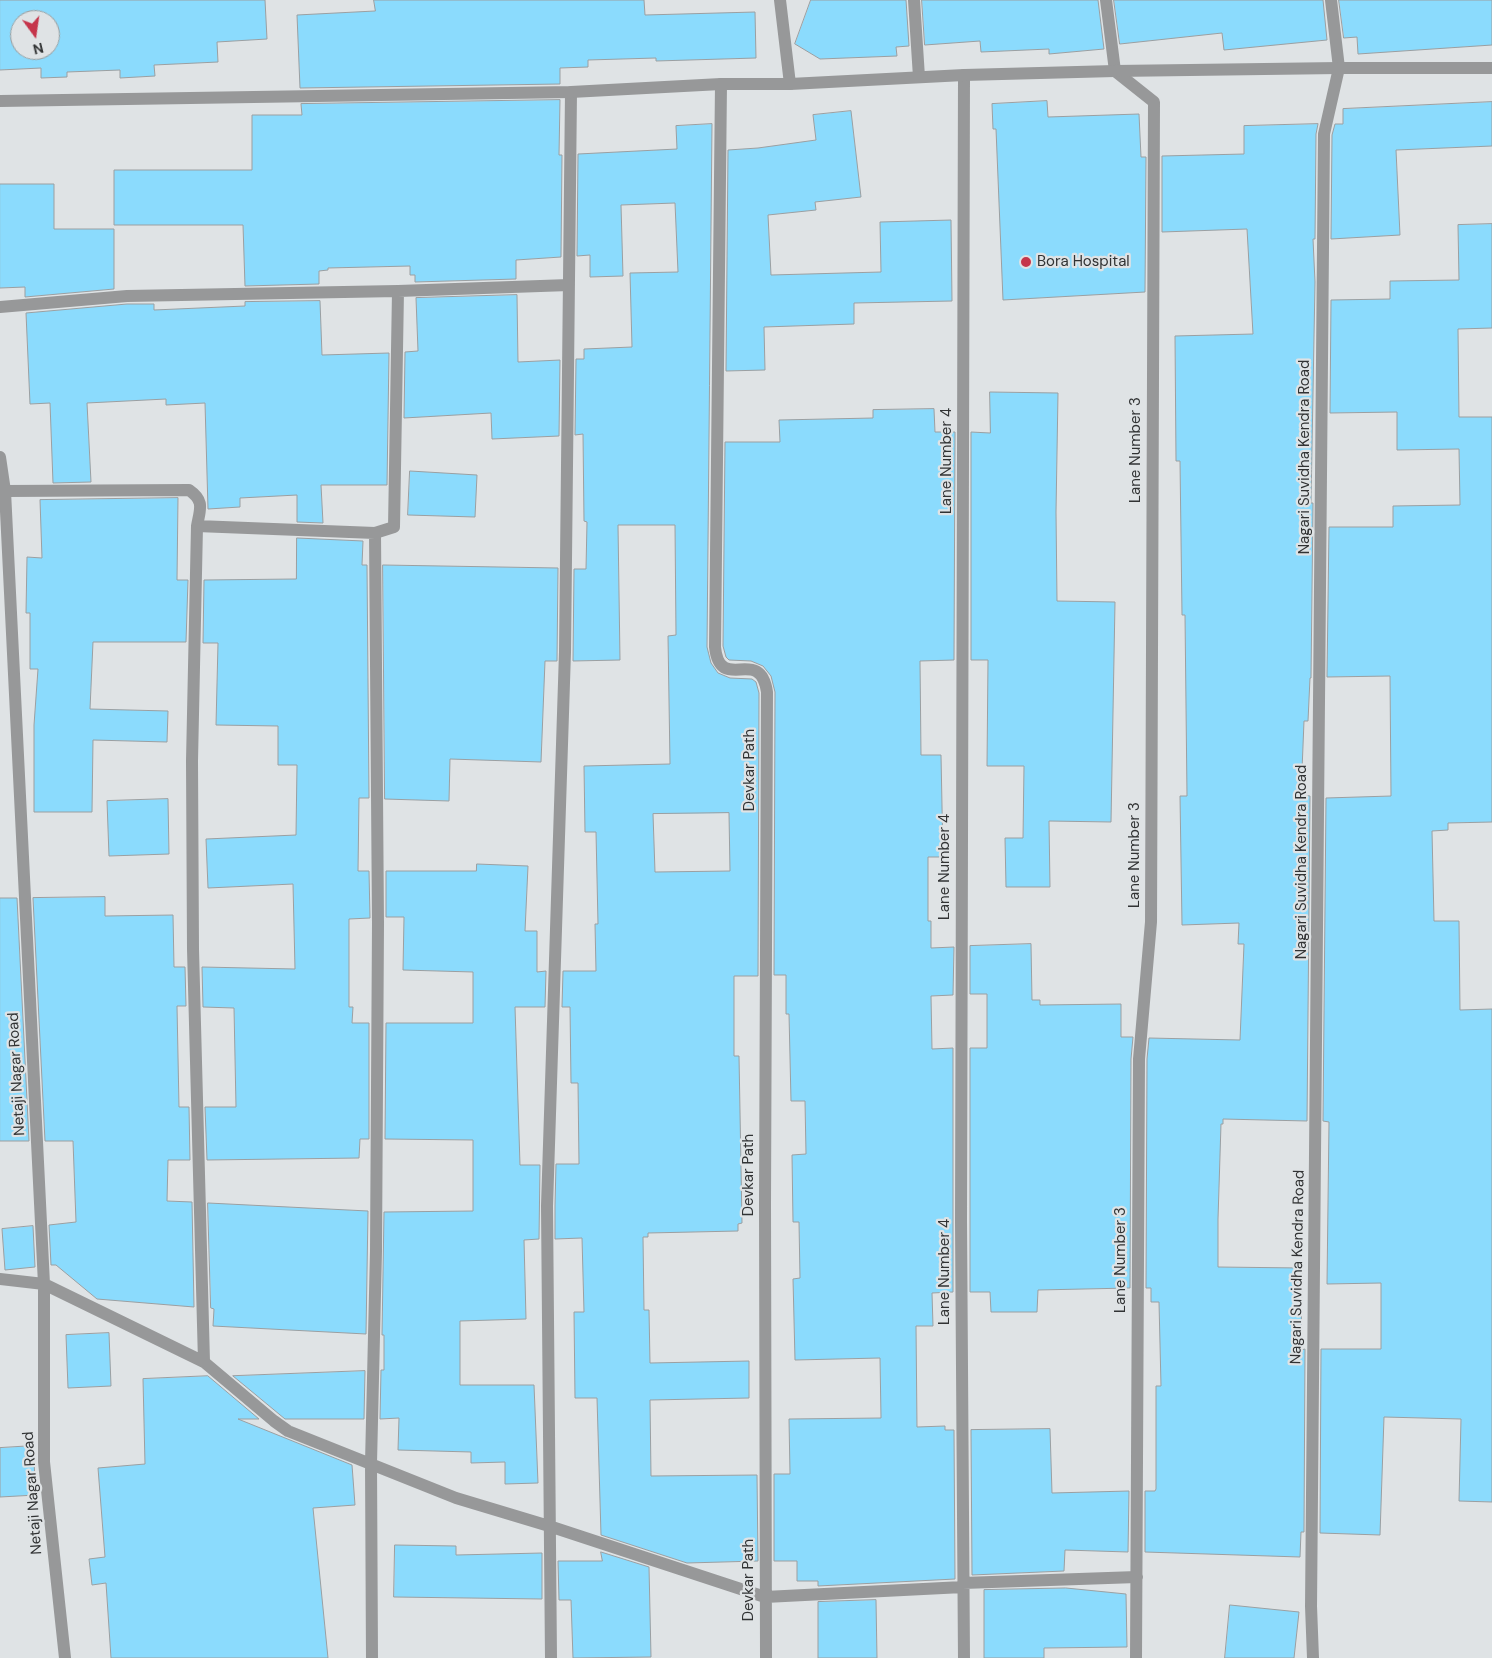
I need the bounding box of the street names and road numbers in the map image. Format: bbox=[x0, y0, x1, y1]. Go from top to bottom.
street label: Nagari Suvidha Kendra Road bbox=[1296, 360, 1314, 554]
street label: Lane Number 3 bbox=[1127, 397, 1145, 503]
street label: Lane Number 4 bbox=[938, 408, 956, 514]
street label: Devkar Path bbox=[741, 729, 759, 811]
street label: Nagari Suvidha Kendra Road bbox=[1293, 765, 1311, 959]
street label: Lane Number 3 bbox=[1126, 802, 1144, 908]
street label: Lane Number 4 bbox=[936, 814, 954, 920]
street label: Netaji Nagar Road bbox=[5, 1012, 29, 1136]
street label: Devkar Path bbox=[740, 1134, 758, 1216]
street label: Nagari Suvidha Kendra Road bbox=[1287, 1170, 1309, 1364]
street label: Lane Number 3 bbox=[1112, 1207, 1130, 1313]
street label: Lane Number 4 bbox=[936, 1219, 954, 1325]
street label: Netaji Nagar Road bbox=[20, 1431, 46, 1555]
street label: Devkar Path bbox=[740, 1539, 758, 1621]

